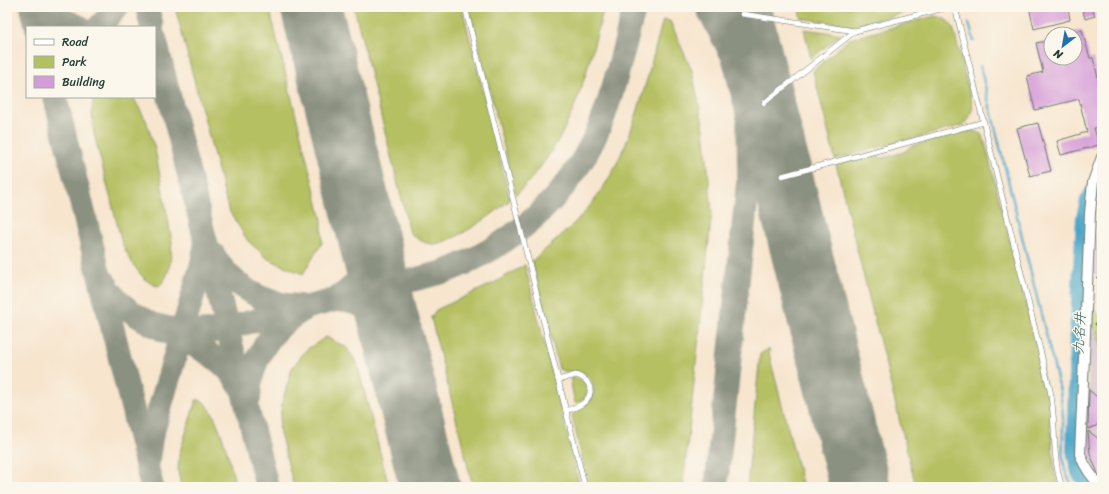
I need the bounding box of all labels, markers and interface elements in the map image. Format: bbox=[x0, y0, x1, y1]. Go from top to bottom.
legend bbox=[26, 26, 156, 98]
north arrow bbox=[1043, 26, 1083, 66]
text: Road bbox=[62, 31, 89, 53]
text: N bbox=[1050, 44, 1067, 65]
text: Park bbox=[62, 51, 87, 73]
text: Building bbox=[62, 71, 105, 93]
water label: 九名井 bbox=[1066, 310, 1093, 355]

